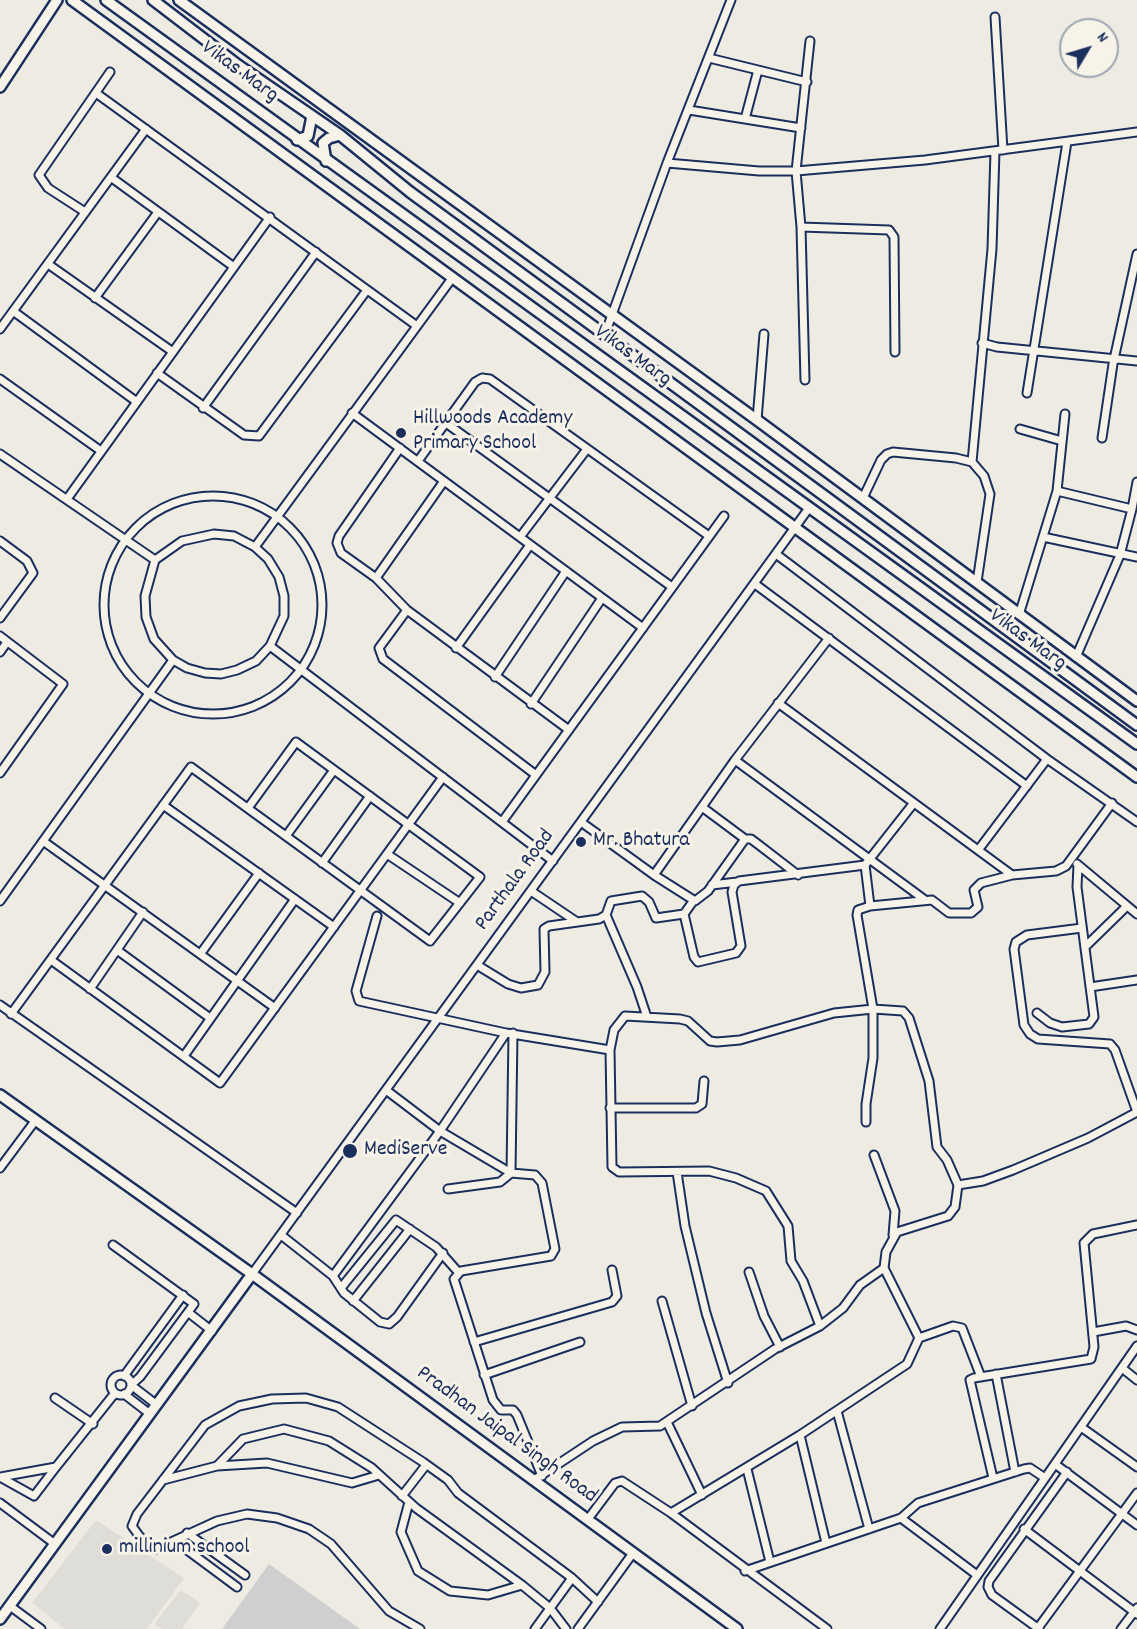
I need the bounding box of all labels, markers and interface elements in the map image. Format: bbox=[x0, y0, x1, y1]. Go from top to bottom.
north arrow bbox=[1059, 18, 1119, 78]
text: N bbox=[1091, 28, 1113, 48]
street label: Vikas Marg bbox=[195, 36, 283, 110]
street label: Vikas Marg bbox=[588, 320, 676, 394]
place label: Hillwoods Academy Primary School bbox=[413, 407, 572, 458]
marker: Hillwoods Academy Primary School bbox=[394, 426, 408, 440]
street label: Vikas Marg bbox=[983, 604, 1071, 678]
street label: Parthala Road bbox=[470, 825, 562, 937]
place label: Mr. Bhatura bbox=[593, 829, 690, 855]
marker: Mr. Bhatura bbox=[574, 835, 588, 849]
place label: MediServe bbox=[364, 1138, 447, 1164]
marker: MediServe bbox=[341, 1142, 359, 1160]
street label: Pradhan Jaipal Singh Road bbox=[410, 1361, 602, 1511]
place label: millinium school bbox=[119, 1536, 249, 1562]
marker: millinium school bbox=[100, 1542, 114, 1556]

